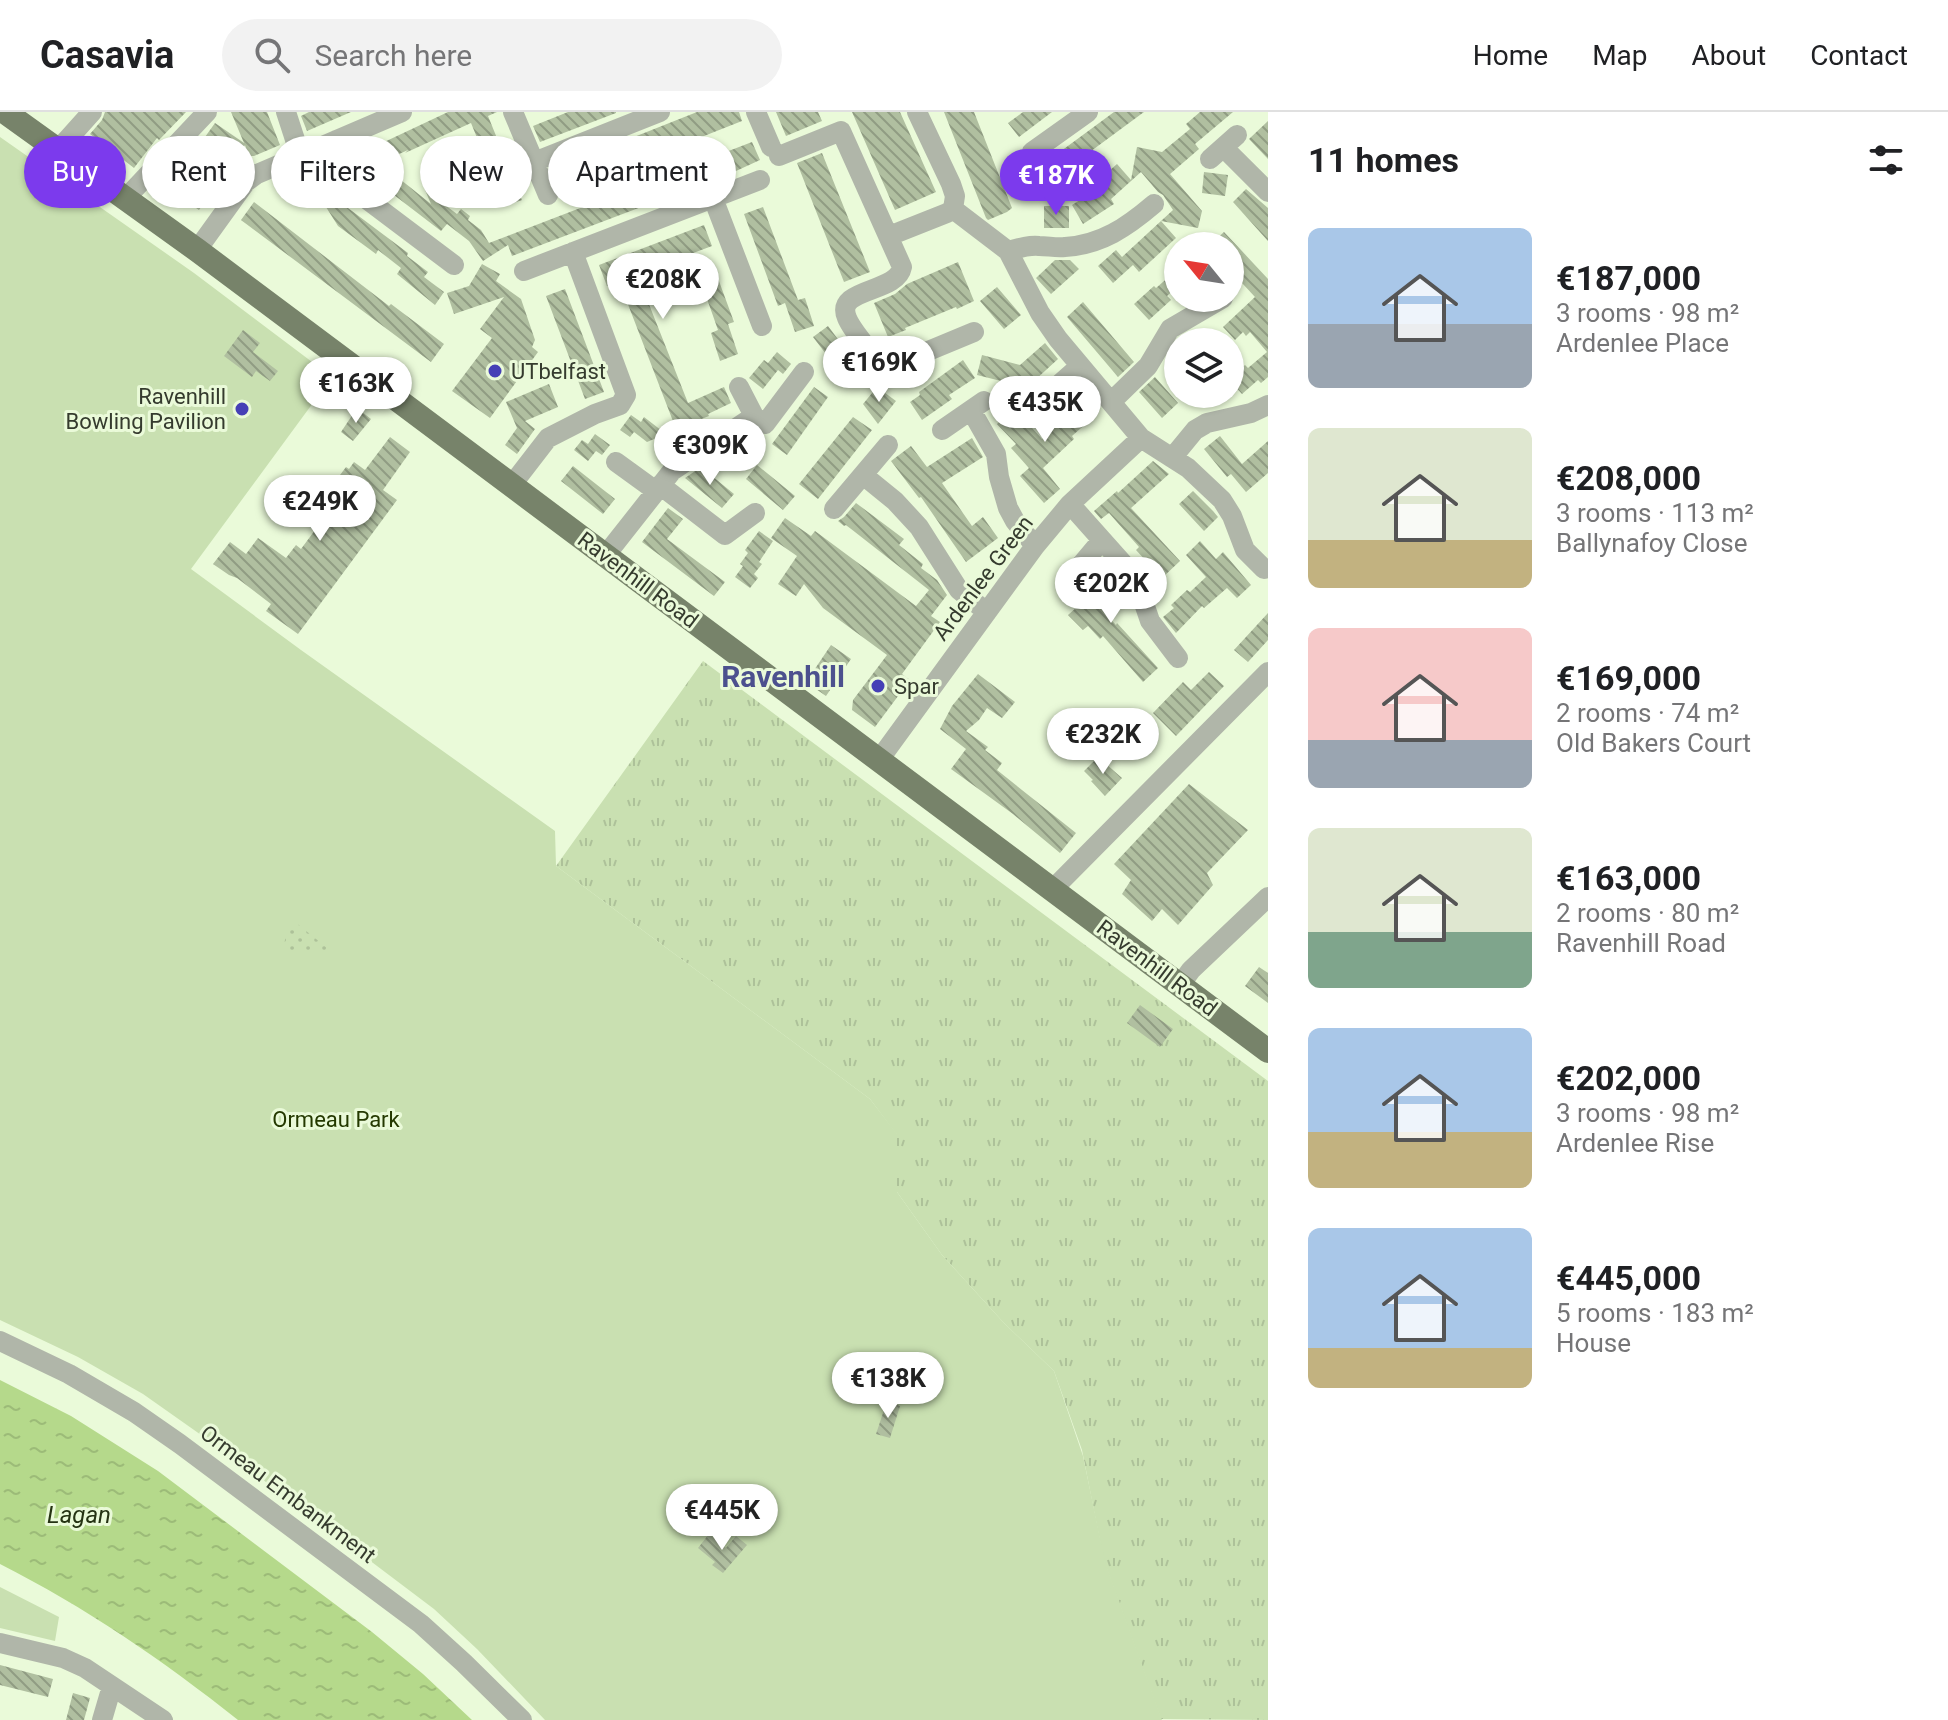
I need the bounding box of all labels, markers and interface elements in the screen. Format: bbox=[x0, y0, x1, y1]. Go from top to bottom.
search box bbox=[222, 19, 782, 91]
text: Casavia bbox=[40, 33, 174, 77]
icon: search bbox=[250, 33, 294, 77]
text: Search here bbox=[314, 38, 472, 73]
text: Home bbox=[1473, 39, 1548, 72]
text: Map bbox=[1592, 39, 1648, 72]
text: About bbox=[1692, 39, 1766, 72]
text: Contact bbox=[1810, 39, 1908, 72]
chip: Buy bbox=[24, 136, 126, 208]
chip: Rent bbox=[142, 136, 255, 208]
chip: Filters bbox=[271, 136, 404, 208]
chip: New bbox=[420, 136, 532, 208]
chip: Apartment bbox=[548, 136, 736, 208]
icon: filters bbox=[1864, 138, 1908, 182]
text: 11 homes bbox=[1308, 140, 1459, 180]
pin: €187K bbox=[1000, 149, 1112, 217]
text: €187K bbox=[1018, 160, 1094, 190]
north arrow bbox=[1164, 232, 1244, 312]
map controls bbox=[1164, 232, 1244, 408]
pin: €208K bbox=[607, 253, 719, 321]
text: €187,000 bbox=[1556, 258, 1701, 298]
icon: home bbox=[1372, 260, 1468, 356]
text: €208K bbox=[625, 264, 701, 294]
text: 3 rooms · 98 m² bbox=[1556, 298, 1739, 328]
button: layers bbox=[1164, 328, 1244, 408]
text: Ardenlee Place bbox=[1556, 328, 1729, 358]
pin: €169K bbox=[823, 336, 935, 404]
text: €169K bbox=[841, 347, 917, 377]
pin: €163K bbox=[300, 357, 412, 425]
place label: UTbelfast bbox=[511, 359, 606, 384]
marker: UTbelfast bbox=[486, 362, 504, 380]
text: €163K bbox=[318, 368, 394, 398]
pin: €435K bbox=[989, 376, 1101, 444]
place label: Ravenhill Bowling Pavilion bbox=[66, 384, 226, 434]
text: €435K bbox=[1007, 387, 1083, 417]
marker: Ravenhill Bowling Pavilion bbox=[233, 400, 251, 418]
pin: €309K bbox=[654, 419, 766, 487]
text: €309K bbox=[672, 430, 748, 460]
text: €208,000 bbox=[1556, 458, 1701, 498]
icon: home bbox=[1372, 460, 1468, 556]
pin: €249K bbox=[264, 475, 376, 543]
text: €249K bbox=[282, 486, 358, 516]
text: 3 rooms · 113 m² bbox=[1556, 498, 1754, 528]
street label: Ardenlee Green bbox=[928, 511, 1038, 645]
street label: Ravenhill Road bbox=[573, 527, 703, 633]
text: Ballynafoy Close bbox=[1556, 528, 1748, 558]
pin: €202K bbox=[1055, 557, 1167, 625]
text: €202K bbox=[1073, 568, 1149, 598]
text: €169,000 bbox=[1556, 658, 1701, 698]
district label: Ravenhill bbox=[721, 659, 845, 694]
icon: home bbox=[1372, 660, 1468, 756]
place label: Spar bbox=[894, 674, 939, 699]
marker: Spar bbox=[869, 677, 887, 695]
text: 2 rooms · 74 m² bbox=[1556, 698, 1739, 728]
pin: €232K bbox=[1047, 708, 1159, 776]
text: €232K bbox=[1065, 719, 1141, 749]
text: Old Bakers Court bbox=[1556, 728, 1751, 758]
text: €163,000 bbox=[1556, 858, 1701, 898]
icon: home bbox=[1372, 860, 1468, 956]
text: 2 rooms · 80 m² bbox=[1556, 898, 1739, 928]
street label: Ravenhill Road bbox=[1092, 915, 1222, 1021]
text: Ravenhill Road bbox=[1556, 928, 1726, 958]
text: €202,000 bbox=[1556, 1058, 1701, 1098]
icon: home bbox=[1372, 1060, 1468, 1156]
text: 3 rooms · 98 m² bbox=[1556, 1098, 1739, 1128]
park label: Ormeau Park bbox=[272, 1107, 401, 1132]
text: Ardenlee Rise bbox=[1556, 1128, 1714, 1158]
text: €445,000 bbox=[1556, 1258, 1701, 1298]
icon: home bbox=[1372, 1260, 1468, 1356]
text: 5 rooms · 183 m² bbox=[1556, 1298, 1754, 1328]
text: House bbox=[1556, 1328, 1631, 1358]
pin: €138K bbox=[832, 1352, 944, 1420]
text: €138K bbox=[850, 1363, 926, 1393]
street label: Ormeau Embankment bbox=[195, 1420, 381, 1568]
pin: €445K bbox=[666, 1484, 778, 1552]
text: €445K bbox=[684, 1495, 760, 1525]
water label: Lagan bbox=[47, 1501, 111, 1529]

